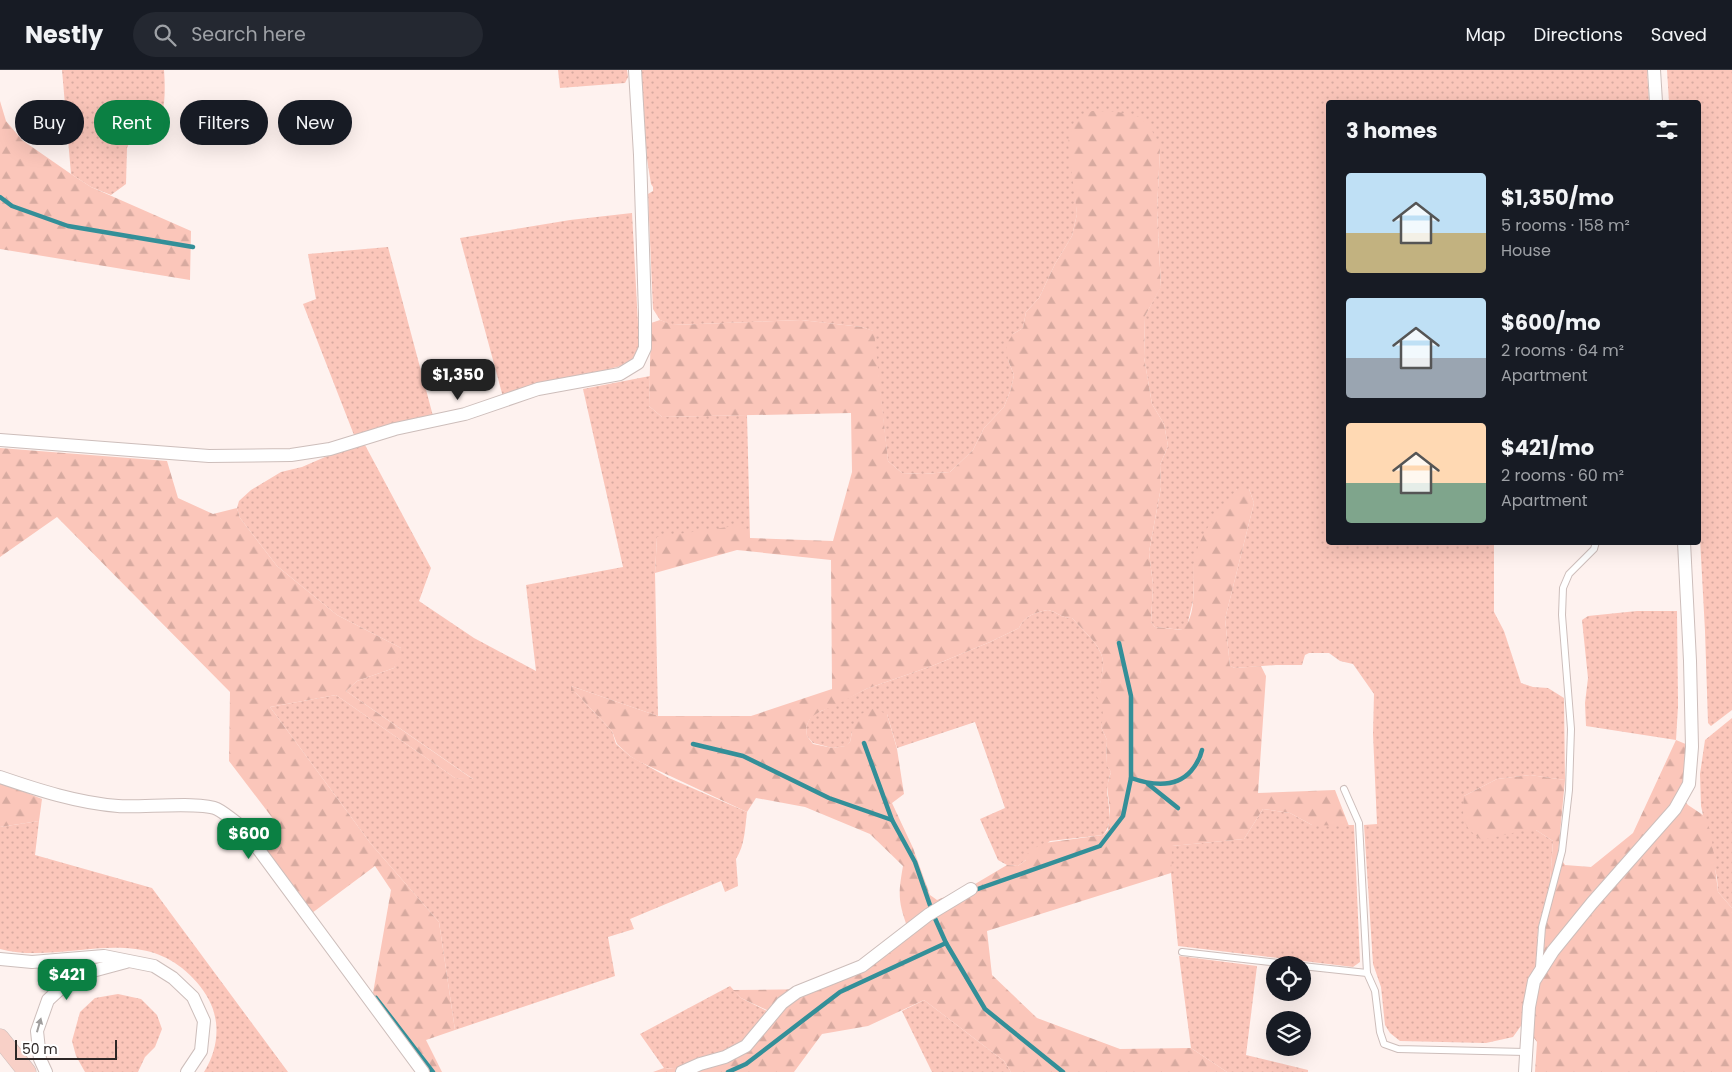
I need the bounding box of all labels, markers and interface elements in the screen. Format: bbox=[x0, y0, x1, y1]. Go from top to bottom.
search box bbox=[133, 12, 483, 57]
text: Nestly bbox=[25, 18, 103, 51]
icon: search bbox=[151, 21, 179, 49]
text: Search here bbox=[191, 21, 306, 48]
text: Map bbox=[1466, 22, 1505, 47]
text: Directions bbox=[1533, 22, 1623, 47]
text: Saved bbox=[1651, 22, 1707, 47]
chip: Buy bbox=[15, 100, 84, 145]
chip: Rent bbox=[94, 100, 170, 145]
chip: Filters bbox=[180, 100, 268, 145]
chip: New bbox=[278, 100, 352, 145]
text: 3 homes bbox=[1346, 116, 1438, 145]
icon: filters bbox=[1653, 116, 1681, 144]
text: $1,350/mo bbox=[1501, 183, 1614, 212]
icon: home bbox=[1386, 193, 1446, 253]
text: 5 rooms · 158 m² bbox=[1501, 214, 1630, 237]
text: House bbox=[1501, 239, 1551, 262]
text: $600/mo bbox=[1501, 308, 1601, 337]
icon: home bbox=[1386, 318, 1446, 378]
text: 2 rooms · 64 m² bbox=[1501, 339, 1624, 362]
pin: $1,350 bbox=[417, 358, 499, 401]
text: $1,350 bbox=[432, 363, 484, 386]
text: Apartment bbox=[1501, 364, 1588, 387]
text: $421/mo bbox=[1501, 433, 1594, 462]
icon: home bbox=[1386, 443, 1446, 503]
text: 2 rooms · 60 m² bbox=[1501, 464, 1624, 487]
text: Apartment bbox=[1501, 489, 1588, 512]
pin: $600 bbox=[219, 818, 279, 860]
text: $600 bbox=[228, 822, 270, 845]
map controls bbox=[1266, 956, 1311, 1056]
button: locate bbox=[1266, 956, 1311, 1001]
pin: $421 bbox=[37, 958, 97, 1001]
text: $421 bbox=[49, 963, 85, 986]
button: layers bbox=[1266, 1011, 1311, 1056]
one-way arrow bbox=[36, 1017, 44, 1032]
scale bar bbox=[15, 1037, 118, 1060]
text: 50 m bbox=[22, 1039, 58, 1059]

